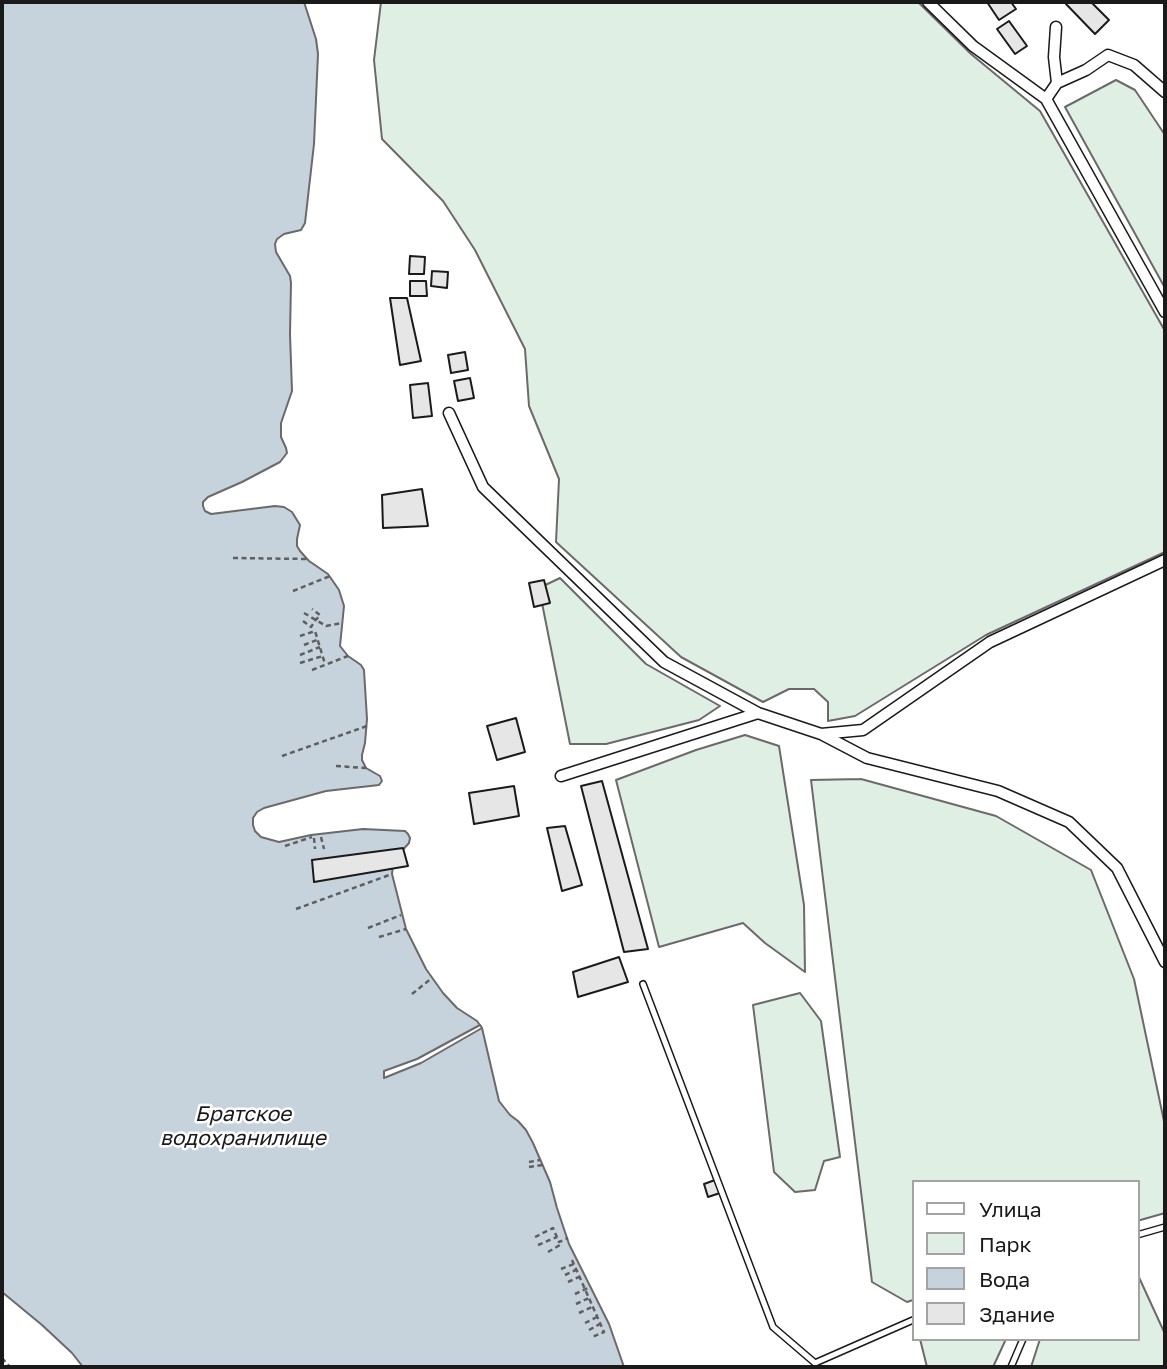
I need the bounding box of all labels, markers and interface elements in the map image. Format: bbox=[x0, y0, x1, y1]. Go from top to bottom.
water label: Братское водохранилище bbox=[160, 1101, 326, 1151]
legend bbox=[912, 1180, 1139, 1341]
text: Улица bbox=[979, 1196, 1042, 1222]
text: Парк bbox=[979, 1231, 1032, 1257]
text: Вода bbox=[979, 1266, 1030, 1292]
text: Здание bbox=[979, 1301, 1055, 1327]

